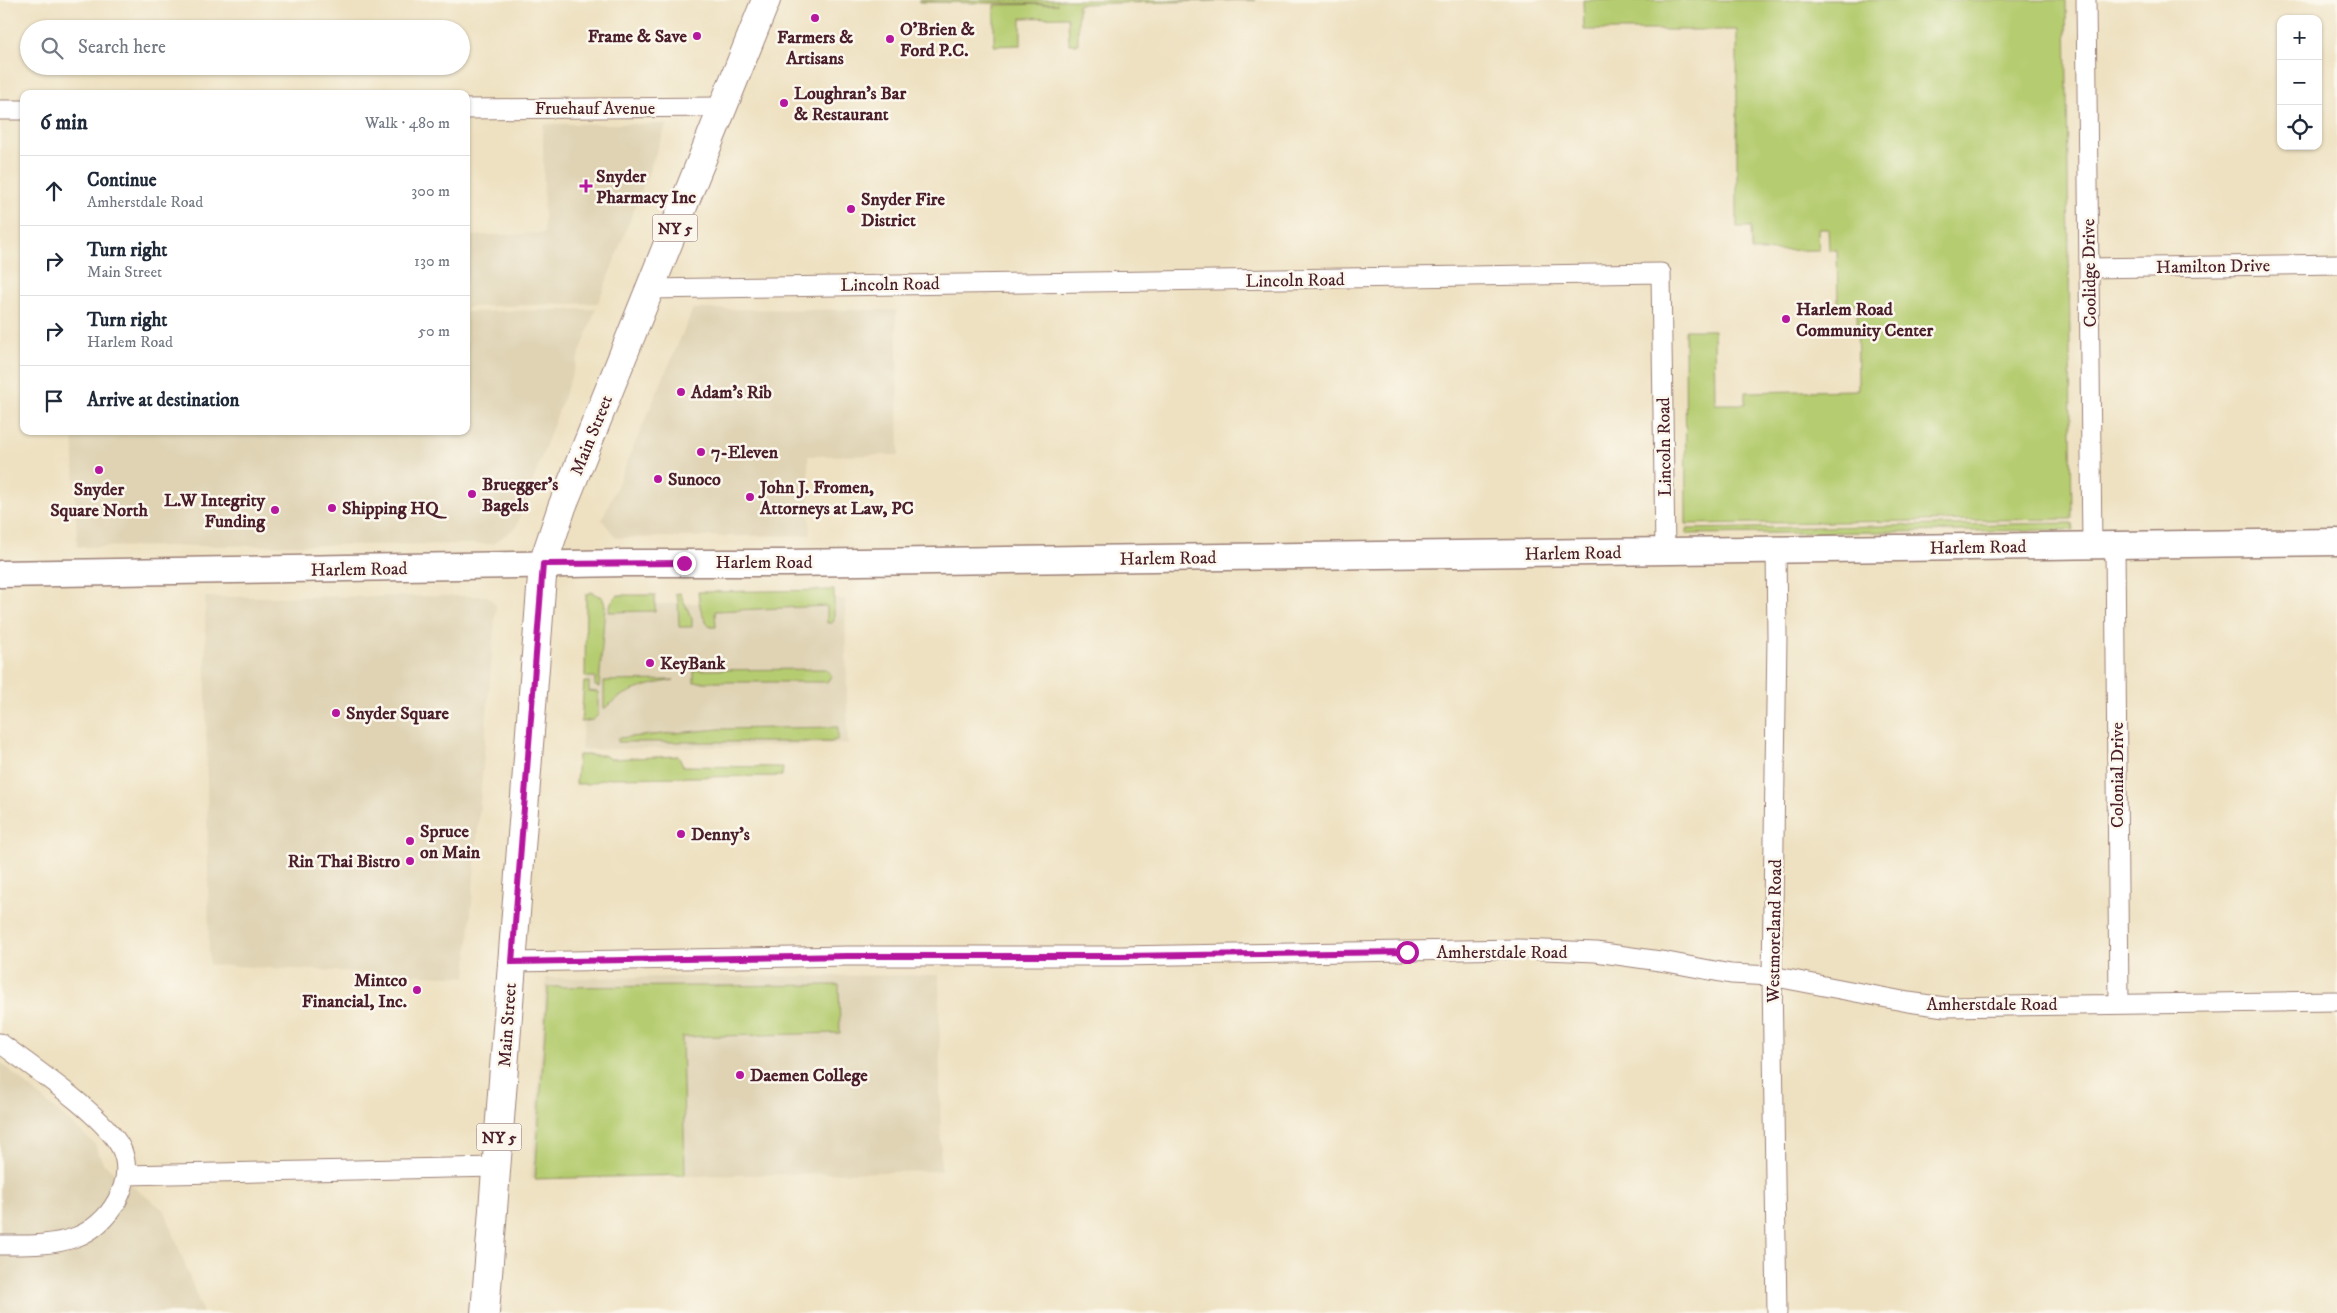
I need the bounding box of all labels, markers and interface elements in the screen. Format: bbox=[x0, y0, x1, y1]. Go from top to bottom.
marker: Farmers & Artisans bbox=[809, 12, 821, 24]
map controls bbox=[2277, 15, 2322, 150]
button: + bbox=[2277, 15, 2322, 60]
place label: O'Brien & Ford P.C. bbox=[900, 19, 975, 62]
search box bbox=[20, 20, 470, 75]
place label: Frame & Save bbox=[588, 26, 688, 48]
place label: Farmers & Artisans bbox=[777, 27, 853, 70]
marker: Frame & Save bbox=[691, 30, 703, 42]
marker: O'Brien & Ford P.C. bbox=[884, 33, 896, 45]
icon: search bbox=[38, 34, 66, 62]
text: Search here bbox=[78, 36, 166, 59]
button: − bbox=[2277, 60, 2322, 105]
place label: Loughran's Bar & Restaurant bbox=[794, 83, 906, 126]
marker: Loughran's Bar & Restaurant bbox=[778, 97, 790, 109]
street label: Fruehauf Avenue bbox=[535, 98, 655, 120]
button: locate bbox=[2277, 105, 2322, 150]
text: 6 min bbox=[40, 110, 88, 136]
text: Walk · 480 m bbox=[365, 113, 450, 133]
place label: Snyder Pharmacy Inc bbox=[596, 166, 696, 209]
text: Continue bbox=[87, 169, 157, 192]
icon: ahead bbox=[40, 177, 68, 205]
marker: Snyder Pharmacy Inc bbox=[580, 180, 592, 192]
text: 300 m bbox=[411, 181, 450, 201]
place label: Snyder Fire District bbox=[861, 189, 946, 232]
text: Amherstdale Road bbox=[87, 192, 203, 212]
marker: Snyder Fire District bbox=[845, 203, 857, 215]
road number: NY 5 bbox=[652, 214, 698, 242]
street label: Coolidge Drive bbox=[2078, 219, 2102, 327]
text: Turn right bbox=[87, 239, 167, 262]
icon: right bbox=[40, 247, 68, 275]
text: 130 m bbox=[414, 251, 450, 271]
street label: Hamilton Drive bbox=[2156, 255, 2270, 279]
text: Main Street bbox=[87, 262, 162, 282]
street label: Lincoln Road bbox=[1245, 269, 1345, 293]
street label: Lincoln Road bbox=[840, 273, 940, 297]
place label: Harlem Road Community Center bbox=[1796, 299, 1933, 342]
text: Turn right bbox=[87, 309, 167, 332]
marker: Harlem Road Community Center bbox=[1780, 313, 1792, 325]
icon: right bbox=[40, 317, 68, 345]
text: 50 m bbox=[418, 321, 450, 341]
text: Harlem Road bbox=[87, 332, 173, 352]
place label: Adam's Rib bbox=[690, 382, 772, 404]
marker: Adam's Rib bbox=[675, 386, 687, 398]
icon: arrive bbox=[40, 387, 68, 415]
text: Arrive at destination bbox=[87, 389, 239, 412]
street label: Main Street bbox=[566, 392, 618, 479]
street label: Lincoln Road bbox=[1653, 397, 1677, 497]
place label: 7-Eleven bbox=[711, 442, 779, 464]
marker: 7-Eleven bbox=[695, 446, 707, 458]
marker: Snyder Square North bbox=[93, 464, 105, 476]
place label: Sunoco bbox=[668, 469, 721, 491]
marker: Sunoco bbox=[652, 473, 664, 485]
place label: Bruegger's Bagels bbox=[482, 474, 558, 517]
place label: John J. Fromen, Attorneys at Law, PC bbox=[758, 477, 914, 520]
place label: Snyder Square North bbox=[50, 479, 148, 522]
marker: Bruegger's Bagels bbox=[466, 488, 478, 500]
place label: L.W Integrity Funding bbox=[164, 490, 266, 533]
marker: John J. Fromen, Attorneys at Law, PC bbox=[744, 491, 756, 503]
place label: Shipping HQ bbox=[342, 498, 447, 520]
marker: Shipping HQ bbox=[326, 502, 338, 514]
marker: L.W Integrity Funding bbox=[269, 504, 281, 516]
street label: Harlem Road bbox=[1929, 536, 2027, 560]
street label: Harlem Road bbox=[1524, 542, 1622, 566]
street label: Harlem Road bbox=[1119, 547, 1217, 571]
route end bbox=[673, 552, 696, 575]
street label: Harlem Road bbox=[716, 552, 812, 574]
street label: Harlem Road bbox=[310, 558, 408, 582]
place label: KeyBank bbox=[660, 653, 727, 675]
marker: KeyBank bbox=[644, 657, 656, 669]
place label: Snyder Square bbox=[346, 703, 450, 725]
marker: Snyder Square bbox=[330, 707, 342, 719]
street label: Colonial Drive bbox=[2107, 722, 2129, 828]
place label: Spruce on Main bbox=[420, 821, 481, 864]
place label: Denny's bbox=[691, 824, 750, 846]
marker: Denny's bbox=[675, 828, 687, 840]
marker: Spruce on Main bbox=[404, 835, 416, 847]
place label: Rin Thai Bistro bbox=[288, 851, 400, 873]
marker: Rin Thai Bistro bbox=[404, 855, 416, 867]
street label: Westmoreland Road bbox=[1763, 859, 1787, 1004]
route start bbox=[1396, 941, 1419, 964]
street label: Amherstdale Road bbox=[1437, 942, 1567, 964]
place label: Mintco Financial, Inc. bbox=[302, 970, 407, 1013]
street label: Main Street bbox=[494, 982, 522, 1068]
marker: Mintco Financial, Inc. bbox=[411, 984, 423, 996]
street label: Amherstdale Road bbox=[1927, 994, 2057, 1016]
place label: Daemen College bbox=[750, 1065, 868, 1087]
marker: Daemen College bbox=[734, 1069, 746, 1081]
road number: NY 5 bbox=[476, 1124, 522, 1150]

